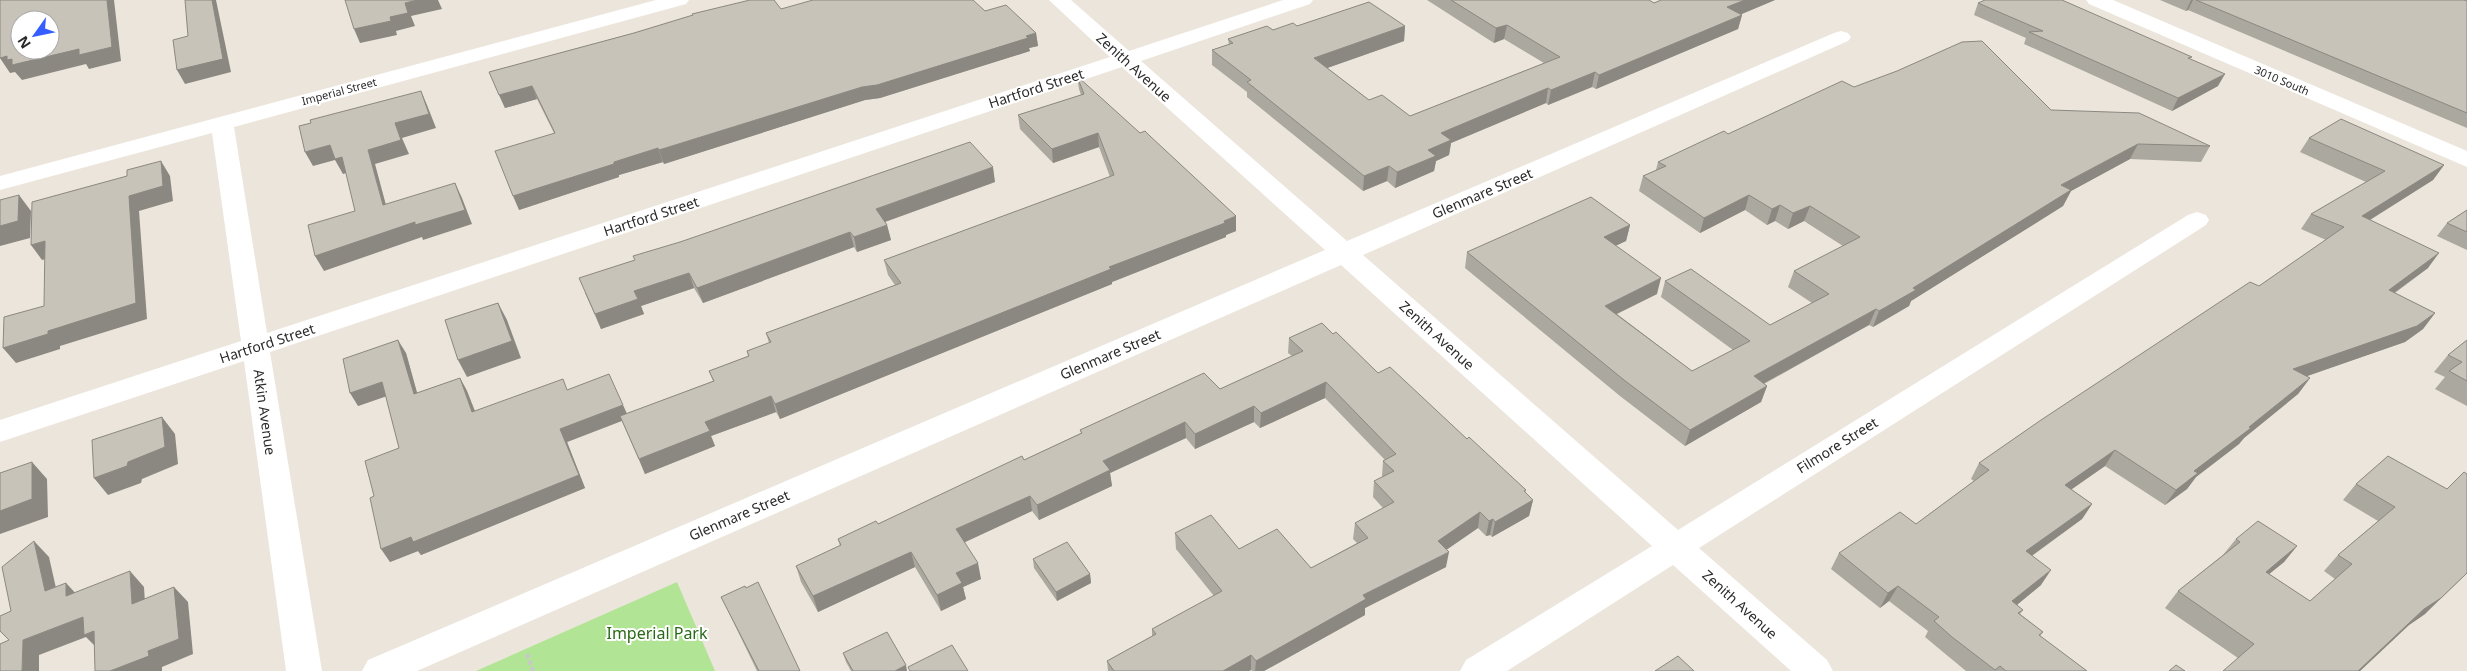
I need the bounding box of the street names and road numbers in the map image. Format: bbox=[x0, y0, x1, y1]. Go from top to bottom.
street label: Zenith Avenue bbox=[1092, 28, 1176, 106]
street label: 3010 South bbox=[2252, 62, 2312, 98]
street label: Hartford Street bbox=[986, 64, 1086, 112]
street label: Imperial Street bbox=[300, 74, 378, 108]
street label: Glenmare Street bbox=[1429, 163, 1535, 223]
street label: Hartford Street bbox=[601, 192, 701, 240]
street label: Zenith Avenue bbox=[1395, 296, 1479, 374]
street label: Hartford Street bbox=[217, 319, 317, 367]
street label: Glenmare Street bbox=[1057, 324, 1163, 384]
street label: Atkin Avenue bbox=[250, 368, 280, 456]
street label: Filmore Street bbox=[1793, 413, 1881, 477]
street label: Glenmare Street bbox=[686, 485, 792, 545]
street label: Zenith Avenue bbox=[1698, 565, 1782, 643]

